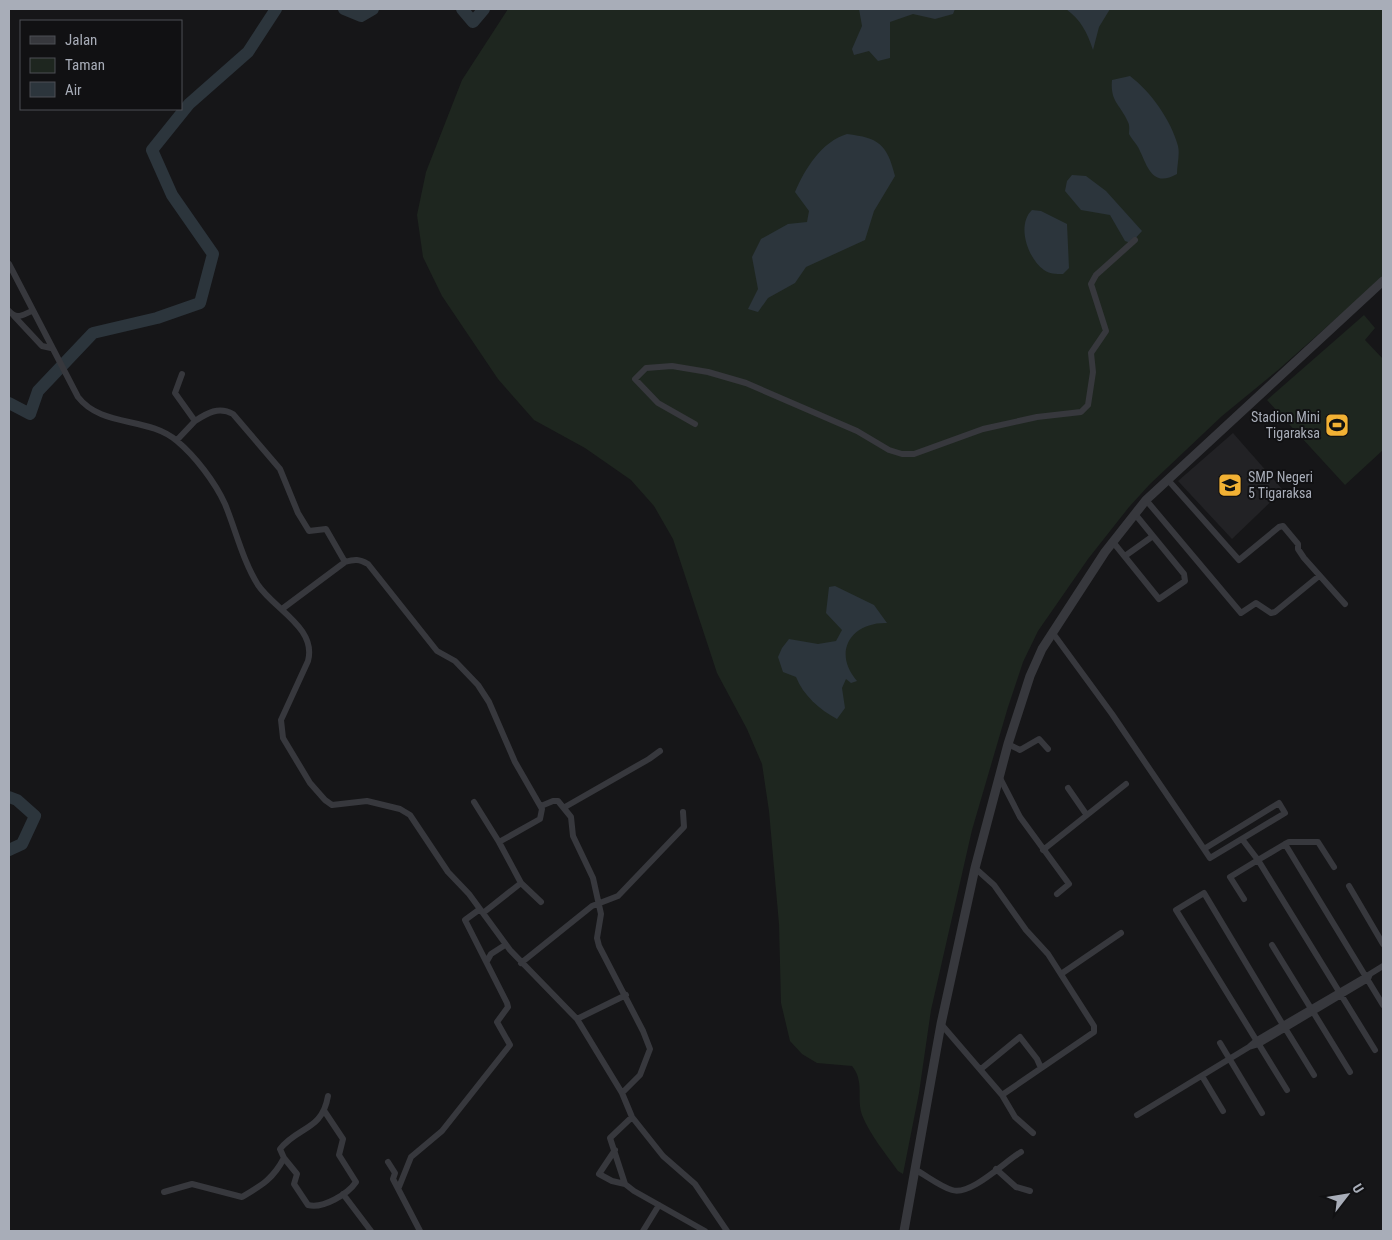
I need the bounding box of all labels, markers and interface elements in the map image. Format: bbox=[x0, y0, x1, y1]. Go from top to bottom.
legend bbox=[20, 20, 182, 110]
text: Jalan bbox=[65, 31, 97, 49]
text: Taman bbox=[65, 56, 105, 74]
text: Air bbox=[65, 81, 82, 99]
place label: Stadion Mini Tigaraksa bbox=[1251, 409, 1320, 441]
sports icon: Stadion Mini Tigaraksa bbox=[1324, 412, 1350, 438]
place label: SMP Negeri 5 Tigaraksa bbox=[1248, 469, 1313, 501]
school or university icon: SMP Negeri 5 Tigaraksa bbox=[1217, 472, 1243, 498]
north arrow bbox=[1322, 1170, 1372, 1220]
text: U bbox=[1349, 1181, 1367, 1196]

